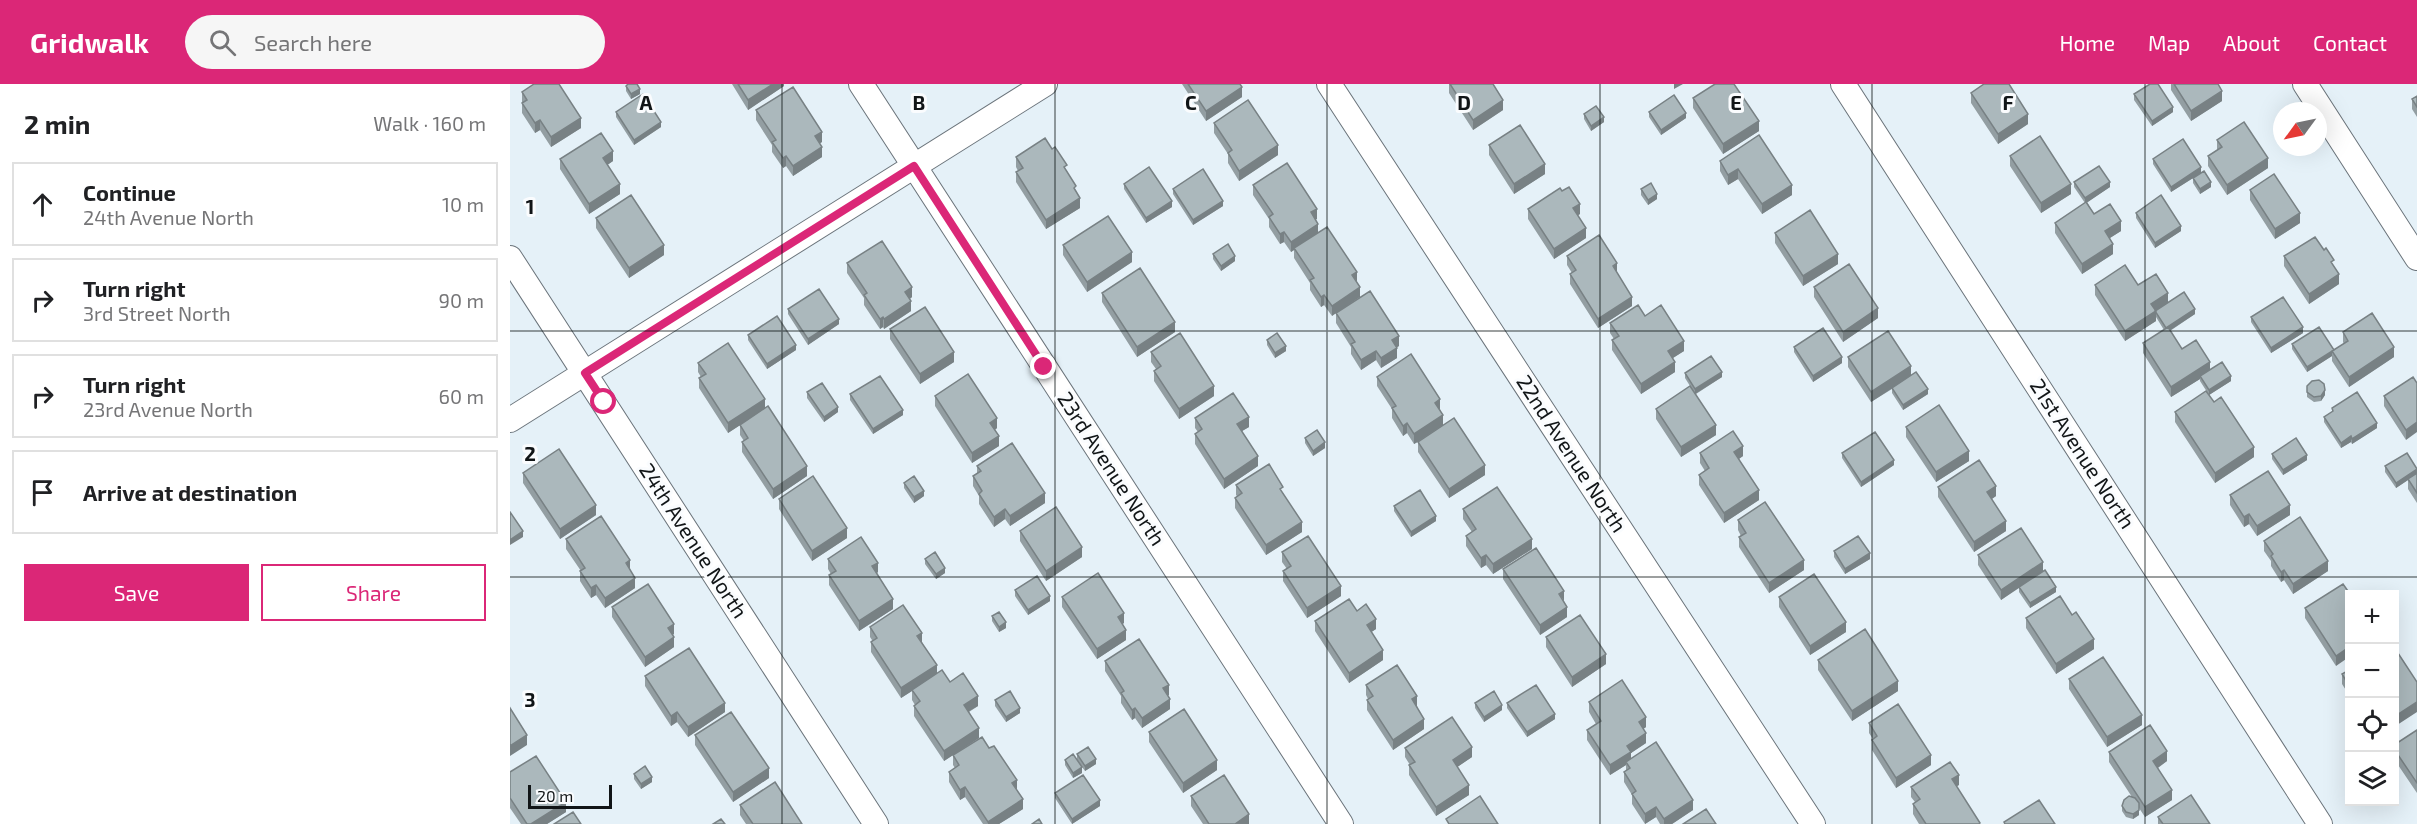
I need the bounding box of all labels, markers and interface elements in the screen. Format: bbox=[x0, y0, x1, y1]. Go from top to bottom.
search box bbox=[185, 15, 605, 69]
text: Gridwalk bbox=[30, 25, 149, 59]
icon: search bbox=[206, 26, 239, 59]
text: Search here bbox=[254, 29, 372, 55]
text: Home bbox=[2059, 30, 2115, 55]
text: Map bbox=[2148, 30, 2190, 55]
text: About bbox=[2223, 30, 2280, 55]
text: Contact bbox=[2313, 30, 2387, 55]
text: A bbox=[639, 90, 653, 114]
text: B bbox=[913, 90, 925, 114]
text: C bbox=[1185, 90, 1197, 114]
text: D bbox=[1457, 90, 1471, 114]
text: E bbox=[1730, 90, 1742, 114]
text: F bbox=[2002, 90, 2014, 114]
north arrow bbox=[2273, 102, 2327, 156]
text: 2 min bbox=[24, 108, 90, 139]
text: Walk · 160 m bbox=[373, 111, 486, 135]
text: Continue bbox=[83, 179, 176, 205]
icon: ahead bbox=[26, 188, 59, 221]
text: 10 m bbox=[442, 192, 484, 216]
text: 1 bbox=[526, 194, 534, 218]
text: 24th Avenue North bbox=[83, 205, 254, 229]
text: Turn right bbox=[83, 275, 185, 301]
icon: right bbox=[26, 284, 59, 317]
text: 90 m bbox=[439, 288, 484, 312]
text: 3rd Street North bbox=[83, 301, 231, 325]
route end bbox=[1030, 353, 1056, 379]
street label: 22nd Avenue North bbox=[1512, 370, 1632, 536]
text: Turn right bbox=[83, 371, 185, 397]
street label: 21st Avenue North bbox=[2026, 374, 2141, 533]
icon: right bbox=[26, 380, 59, 413]
text: 60 m bbox=[439, 384, 484, 408]
street label: 23rd Avenue North bbox=[1053, 387, 1171, 550]
route start bbox=[590, 388, 616, 414]
text: 23rd Avenue North bbox=[83, 397, 253, 421]
text: 2 bbox=[524, 441, 536, 465]
street label: 24th Avenue North bbox=[635, 458, 754, 622]
icon: arrive bbox=[26, 476, 59, 509]
text: Arrive at destination bbox=[83, 479, 297, 505]
button: Save bbox=[24, 564, 249, 621]
button: Share bbox=[261, 564, 486, 621]
map controls bbox=[2345, 590, 2399, 806]
button: + bbox=[2345, 590, 2399, 644]
button: − bbox=[2345, 644, 2399, 698]
text: 3 bbox=[524, 687, 536, 711]
button: locate bbox=[2345, 698, 2399, 752]
button: layers bbox=[2345, 752, 2399, 806]
scale bar bbox=[528, 782, 612, 810]
text: 20 m bbox=[537, 786, 573, 805]

